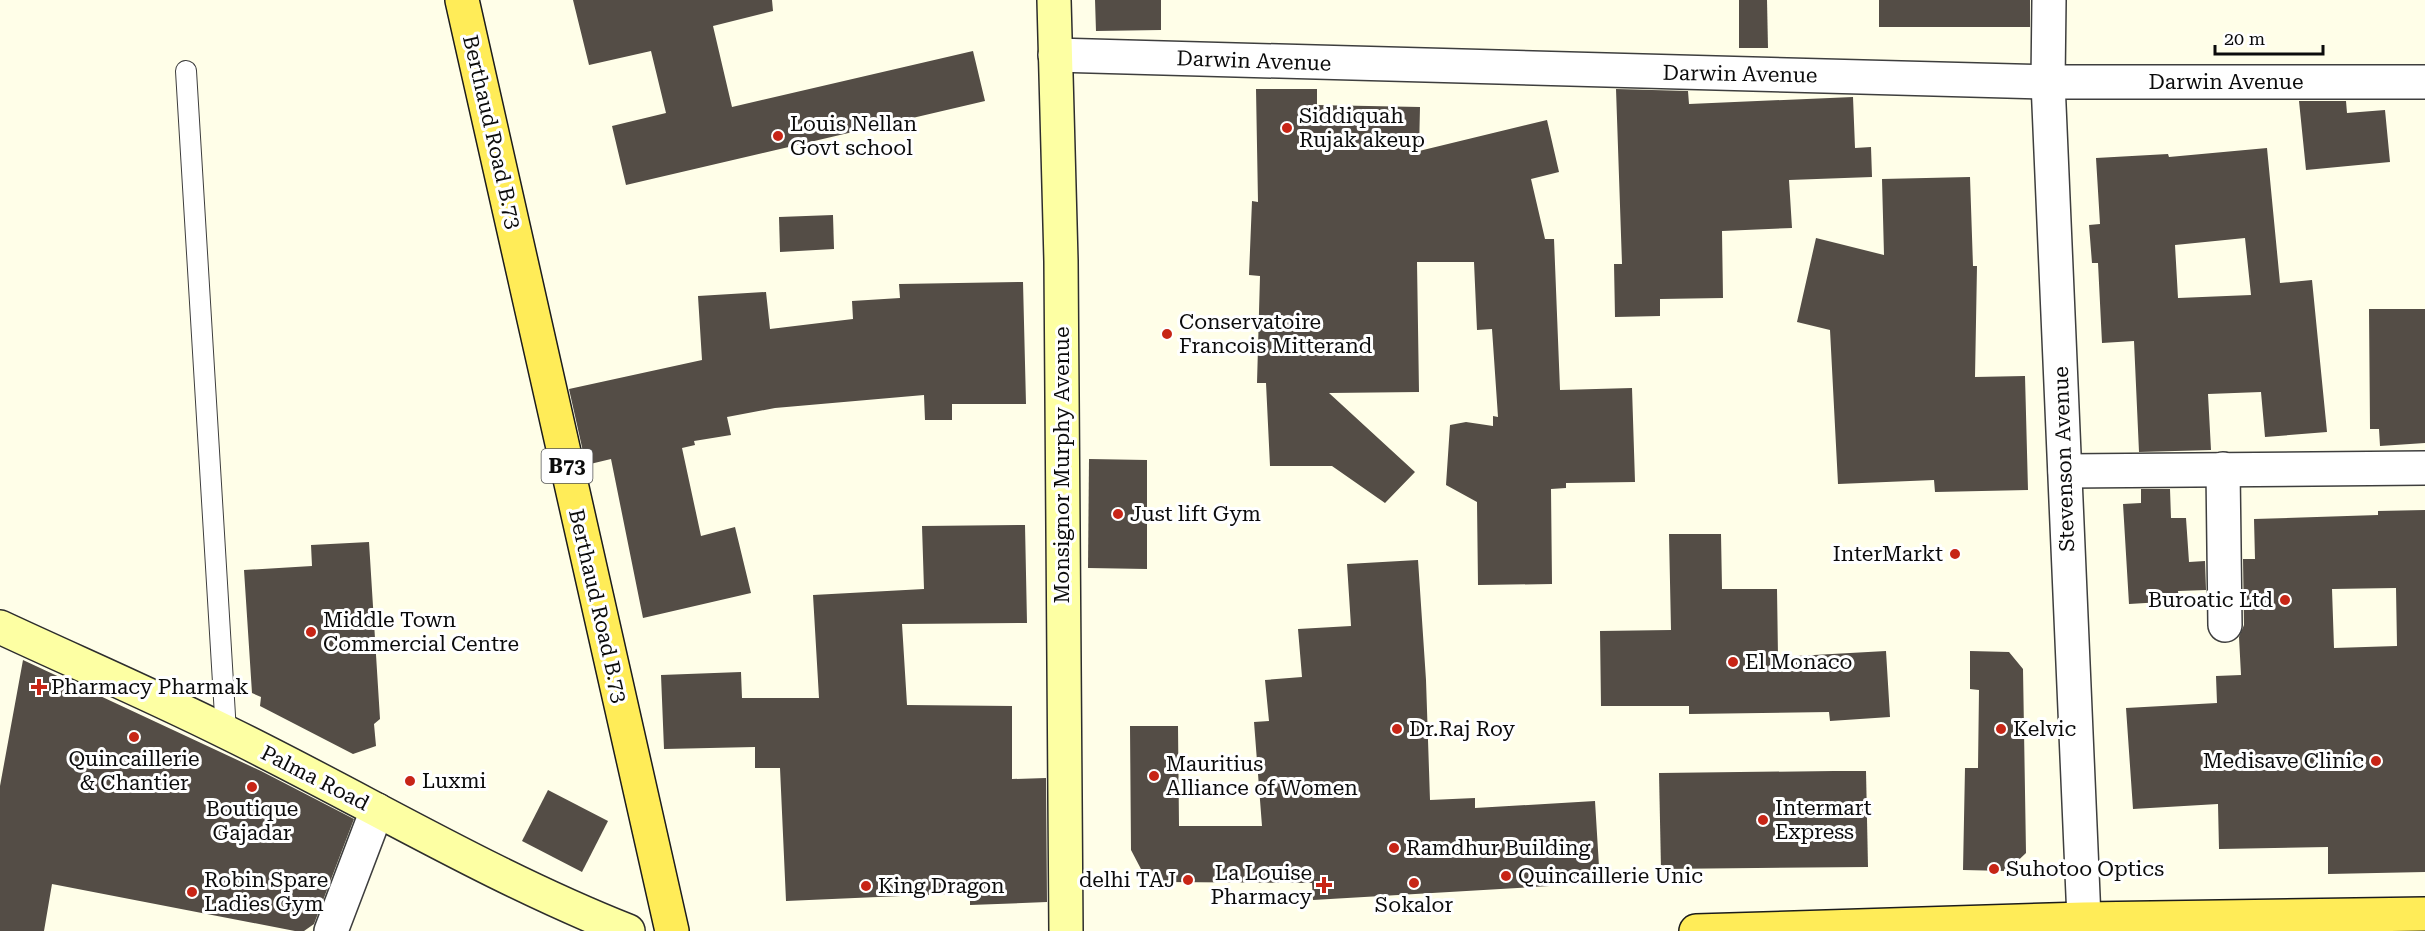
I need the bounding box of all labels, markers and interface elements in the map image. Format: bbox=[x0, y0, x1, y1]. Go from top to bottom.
scale bar bbox=[2215, 18, 2323, 56]
text: 20 m bbox=[2224, 28, 2265, 49]
street label: Berthaud Road B.73 bbox=[458, 33, 526, 231]
street label: Darwin Avenue bbox=[1176, 46, 1332, 76]
street label: Darwin Avenue bbox=[1662, 61, 1818, 87]
street label: Darwin Avenue bbox=[2149, 70, 2303, 94]
place label: Siddiquah Rujak akeup bbox=[1299, 104, 1425, 152]
place label: Louis Nellan Govt school bbox=[790, 112, 917, 160]
marker: Siddiquah Rujak akeup bbox=[1280, 121, 1294, 135]
marker: Louis Nellan Govt school bbox=[771, 129, 785, 143]
place label: Conservatoire Francois Mitterand bbox=[1179, 310, 1373, 358]
street label: Monsignor Murphy Avenue bbox=[1050, 327, 1074, 603]
marker: Conservatoire Francois Mitterand bbox=[1160, 327, 1174, 341]
street label: Stevenson Avenue bbox=[2049, 366, 2079, 552]
road number: B73 bbox=[542, 449, 592, 483]
place label: Just lift Gym bbox=[1130, 502, 1261, 526]
street label: Berthaud Road B.73 bbox=[564, 507, 632, 705]
marker: Just lift Gym bbox=[1111, 507, 1125, 521]
place label: InterMarkt bbox=[1833, 542, 1943, 566]
marker: InterMarkt bbox=[1948, 547, 1962, 561]
place label: Buroatic Ltd bbox=[2148, 588, 2274, 612]
marker: Buroatic Ltd bbox=[2278, 593, 2292, 607]
place label: Middle Town Commercial Centre bbox=[323, 608, 519, 656]
marker: Middle Town Commercial Centre bbox=[304, 625, 318, 639]
place label: El Monaco bbox=[1745, 650, 1852, 674]
marker: El Monaco bbox=[1726, 655, 1740, 669]
place label: Pharmacy Pharmak bbox=[51, 675, 249, 699]
marker: Pharmacy Pharmak bbox=[32, 680, 46, 694]
place label: Dr.Raj Roy bbox=[1409, 717, 1516, 741]
place label: Kelvic bbox=[2013, 717, 2077, 741]
marker: Dr.Raj Roy bbox=[1390, 722, 1404, 736]
marker: Kelvic bbox=[1994, 722, 2008, 736]
marker: Quincaillerie & Chantier bbox=[127, 730, 141, 744]
street label: Palma Road bbox=[257, 740, 374, 816]
place label: Quincaillerie & Chantier bbox=[68, 747, 200, 795]
place label: Medisave Clinic bbox=[2203, 749, 2364, 773]
place label: Mauritius Alliance of Women bbox=[1166, 752, 1358, 800]
marker: Medisave Clinic bbox=[2369, 754, 2383, 768]
place label: Luxmi bbox=[422, 769, 487, 793]
marker: Mauritius Alliance of Women bbox=[1147, 769, 1161, 783]
marker: Luxmi bbox=[403, 774, 417, 788]
marker: Boutique Gajadar bbox=[245, 780, 259, 794]
place label: Intermart Express bbox=[1775, 796, 1872, 844]
place label: Boutique Gajadar bbox=[206, 797, 298, 845]
marker: Intermart Express bbox=[1756, 813, 1770, 827]
place label: Ramdhur Building bbox=[1406, 836, 1591, 860]
marker: Ramdhur Building bbox=[1387, 841, 1401, 855]
place label: Suhotoo Optics bbox=[2006, 857, 2164, 881]
place label: La Louise Pharmacy bbox=[1210, 861, 1313, 909]
marker: Suhotoo Optics bbox=[1987, 862, 2001, 876]
place label: Quincaillerie Unic bbox=[1518, 864, 1703, 888]
place label: Robin Spare Ladies Gym bbox=[204, 868, 328, 916]
place label: delhi TAJ bbox=[1079, 868, 1176, 892]
marker: Quincaillerie Unic bbox=[1499, 869, 1513, 883]
marker: delhi TAJ bbox=[1181, 873, 1195, 887]
place label: King Dragon bbox=[878, 874, 1005, 898]
marker: Sokalor bbox=[1407, 876, 1421, 890]
marker: La Louise Pharmacy bbox=[1317, 878, 1331, 892]
marker: King Dragon bbox=[859, 879, 873, 893]
marker: Robin Spare Ladies Gym bbox=[185, 885, 199, 899]
place label: Sokalor bbox=[1375, 893, 1453, 917]

